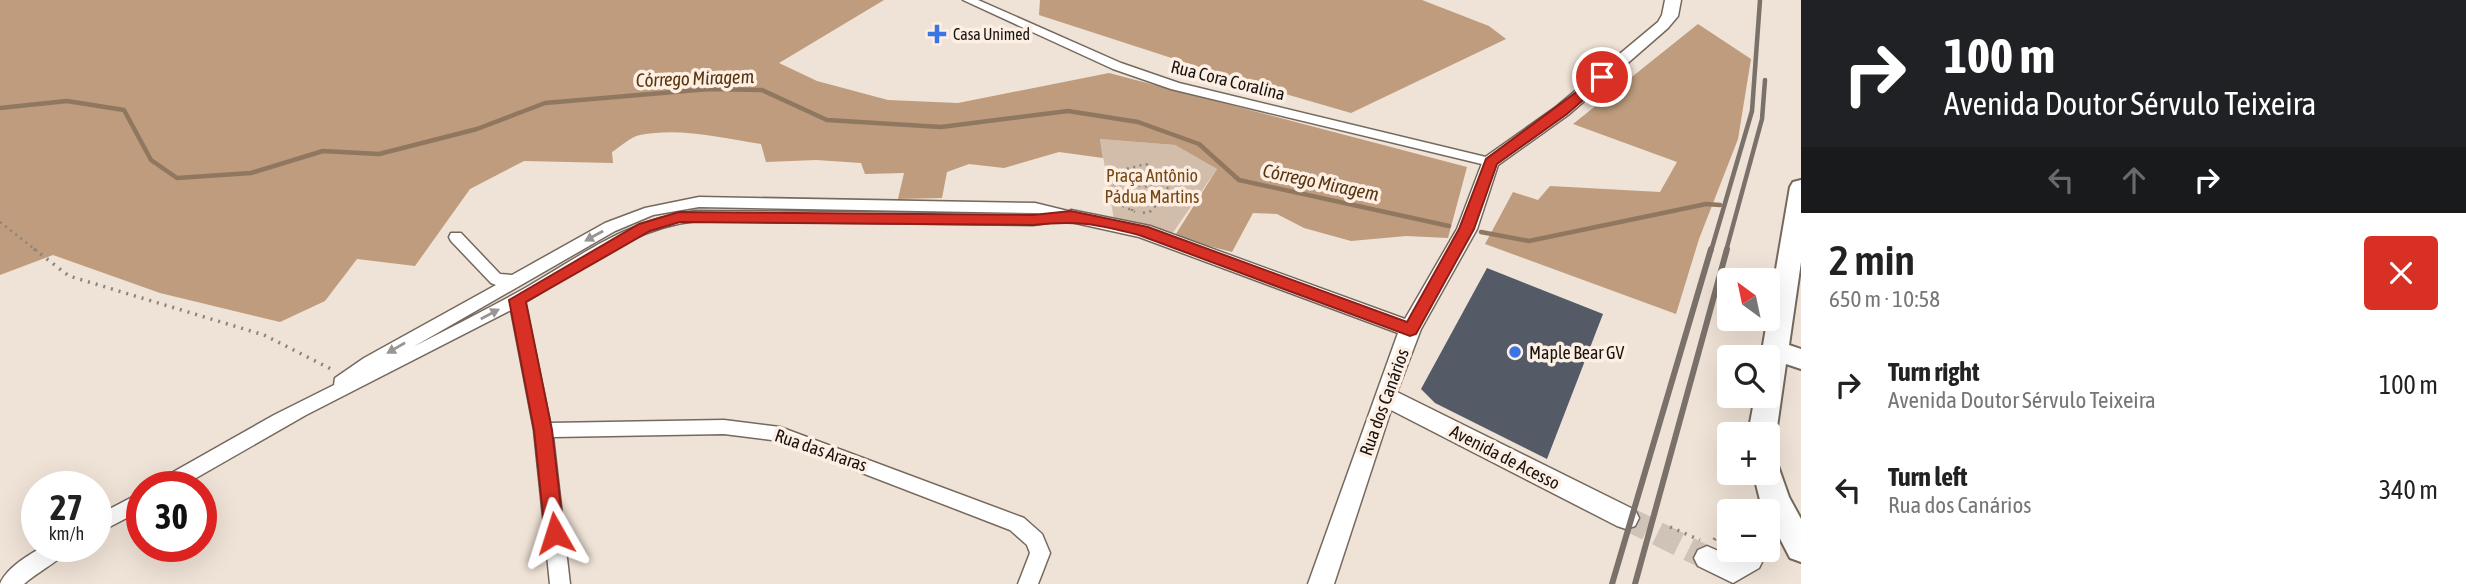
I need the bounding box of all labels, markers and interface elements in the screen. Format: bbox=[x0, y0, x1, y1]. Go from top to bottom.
marker: Casa Unimed bbox=[927, 24, 947, 44]
place label: Casa Unimed bbox=[953, 25, 1030, 43]
text: 100 m bbox=[1944, 27, 2055, 83]
icon: right bbox=[1829, 28, 1920, 119]
pin bbox=[1572, 47, 1632, 107]
street label: Rua Cora Coralina bbox=[1169, 56, 1287, 104]
icon: arrive bbox=[1583, 58, 1621, 96]
water label: Córrego Miragem bbox=[635, 65, 755, 91]
text: Avenida Doutor Sérvulo Teixeira bbox=[1944, 85, 2316, 122]
water label: Córrego Miragem bbox=[1261, 159, 1381, 205]
icon: left bbox=[2042, 161, 2080, 199]
icon: ahead bbox=[2115, 161, 2153, 199]
icon: right bbox=[2188, 161, 2226, 199]
park label: Praça Antônio Pádua Martins bbox=[1105, 165, 1199, 207]
one-way arrow bbox=[584, 230, 603, 242]
text: 2 min bbox=[1829, 236, 1915, 284]
button: close bbox=[2364, 236, 2438, 310]
north arrow bbox=[1717, 268, 1780, 331]
map controls bbox=[1717, 268, 1780, 562]
text: 650 m · 10:58 bbox=[1829, 286, 1940, 312]
one-way arrow bbox=[480, 308, 500, 320]
one-way arrow bbox=[386, 342, 405, 354]
place label: Maple Bear GV bbox=[1529, 342, 1625, 363]
marker: Maple Bear GV bbox=[1507, 344, 1523, 360]
button: search bbox=[1717, 345, 1780, 408]
street label: Rua dos Canários bbox=[1355, 346, 1413, 458]
text: Turn right bbox=[1888, 357, 1979, 387]
icon: right bbox=[1829, 366, 1867, 404]
text: 100 m bbox=[2379, 370, 2438, 400]
text: Avenida Doutor Sérvulo Teixeira bbox=[1888, 387, 2156, 413]
street label: Avenida de Acesso bbox=[1447, 420, 1563, 494]
button: + bbox=[1717, 422, 1780, 485]
street label: Rua das Araras bbox=[772, 424, 870, 476]
text: Turn left bbox=[1888, 462, 1968, 492]
speed limit sign: 30 bbox=[126, 471, 217, 562]
icon: left bbox=[1829, 471, 1867, 509]
text: 340 m bbox=[2379, 475, 2438, 505]
text: 27 bbox=[50, 487, 83, 527]
text: Rua dos Canários bbox=[1888, 492, 2031, 518]
position arrow bbox=[518, 496, 592, 570]
button: − bbox=[1717, 499, 1780, 562]
text: km/h bbox=[49, 523, 84, 544]

